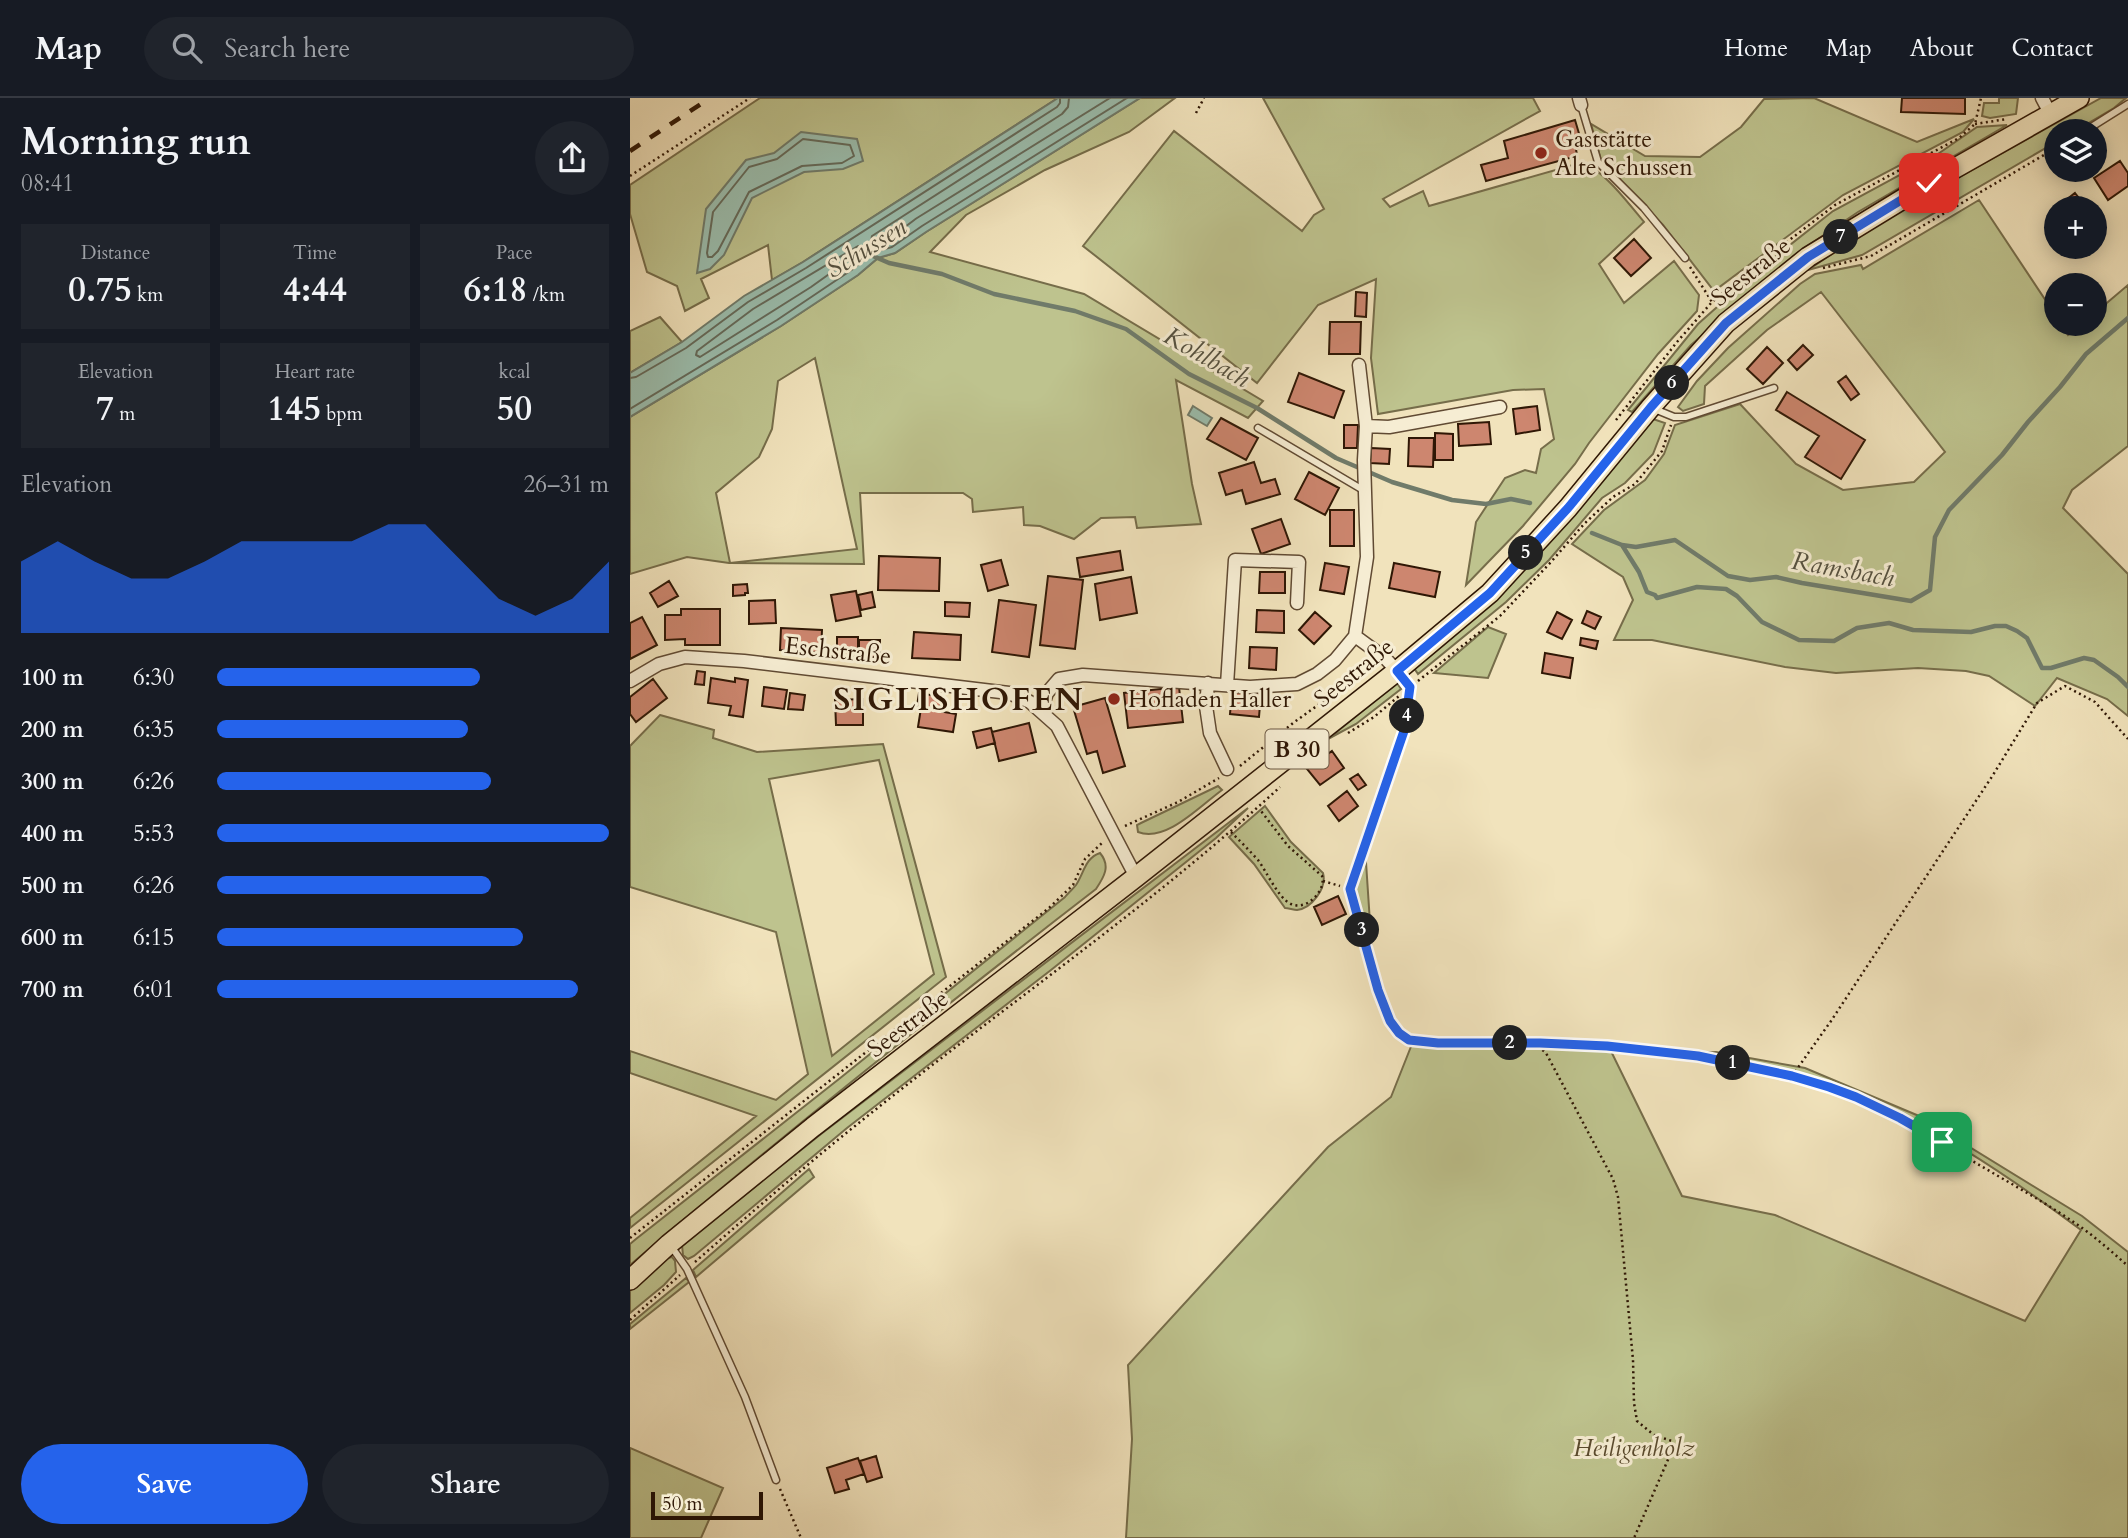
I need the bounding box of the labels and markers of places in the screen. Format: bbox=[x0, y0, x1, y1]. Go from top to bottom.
place label: Gaststätte Alte Schussen bbox=[1555, 123, 1693, 184]
marker: Gaststätte Alte Schussen bbox=[1533, 145, 1549, 161]
pin bbox=[1899, 153, 1959, 213]
pin: 7 bbox=[1824, 220, 1858, 254]
pin: 6 bbox=[1654, 366, 1690, 400]
pin: 5 bbox=[1508, 536, 1544, 570]
place label: Hofladen Haller bbox=[1128, 683, 1291, 716]
marker: Hofladen Haller bbox=[1106, 691, 1122, 707]
pin: 4 bbox=[1390, 698, 1424, 734]
pin: 3 bbox=[1344, 912, 1380, 948]
pin: 2 bbox=[1492, 1026, 1528, 1060]
pin: 1 bbox=[1716, 1046, 1750, 1080]
pin bbox=[1912, 1112, 1972, 1172]

